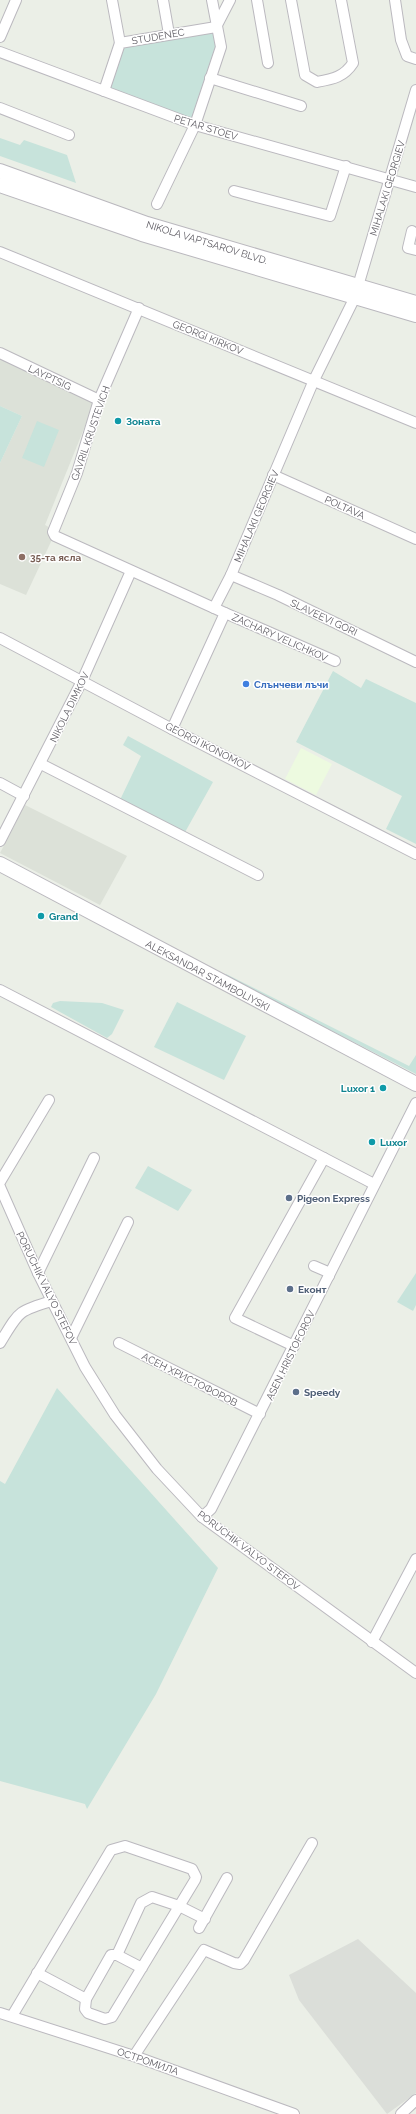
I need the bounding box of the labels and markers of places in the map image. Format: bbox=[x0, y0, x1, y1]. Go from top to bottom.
marker: Зоната bbox=[113, 416, 123, 426]
place label: Зоната bbox=[126, 416, 161, 427]
marker: 35-та ясла bbox=[17, 552, 27, 562]
place label: 35-та ясла bbox=[30, 552, 81, 563]
marker: Слънчеви лъчи bbox=[241, 679, 251, 689]
place label: Слънчеви лъчи bbox=[254, 679, 328, 690]
marker: Grand bbox=[36, 911, 46, 921]
place label: Grand bbox=[49, 911, 79, 922]
place label: Luxor 1 bbox=[341, 1083, 375, 1094]
marker: Luxor 1 bbox=[378, 1083, 388, 1093]
marker: Luxor bbox=[367, 1137, 377, 1147]
place label: Luxor bbox=[380, 1137, 407, 1148]
marker: Pigeon Express bbox=[284, 1193, 294, 1203]
place label: Pigeon Express bbox=[297, 1193, 370, 1204]
marker: Еконт bbox=[285, 1284, 295, 1294]
place label: Еконт bbox=[298, 1284, 327, 1295]
marker: Speedy bbox=[291, 1387, 301, 1397]
place label: Speedy bbox=[304, 1387, 341, 1398]

